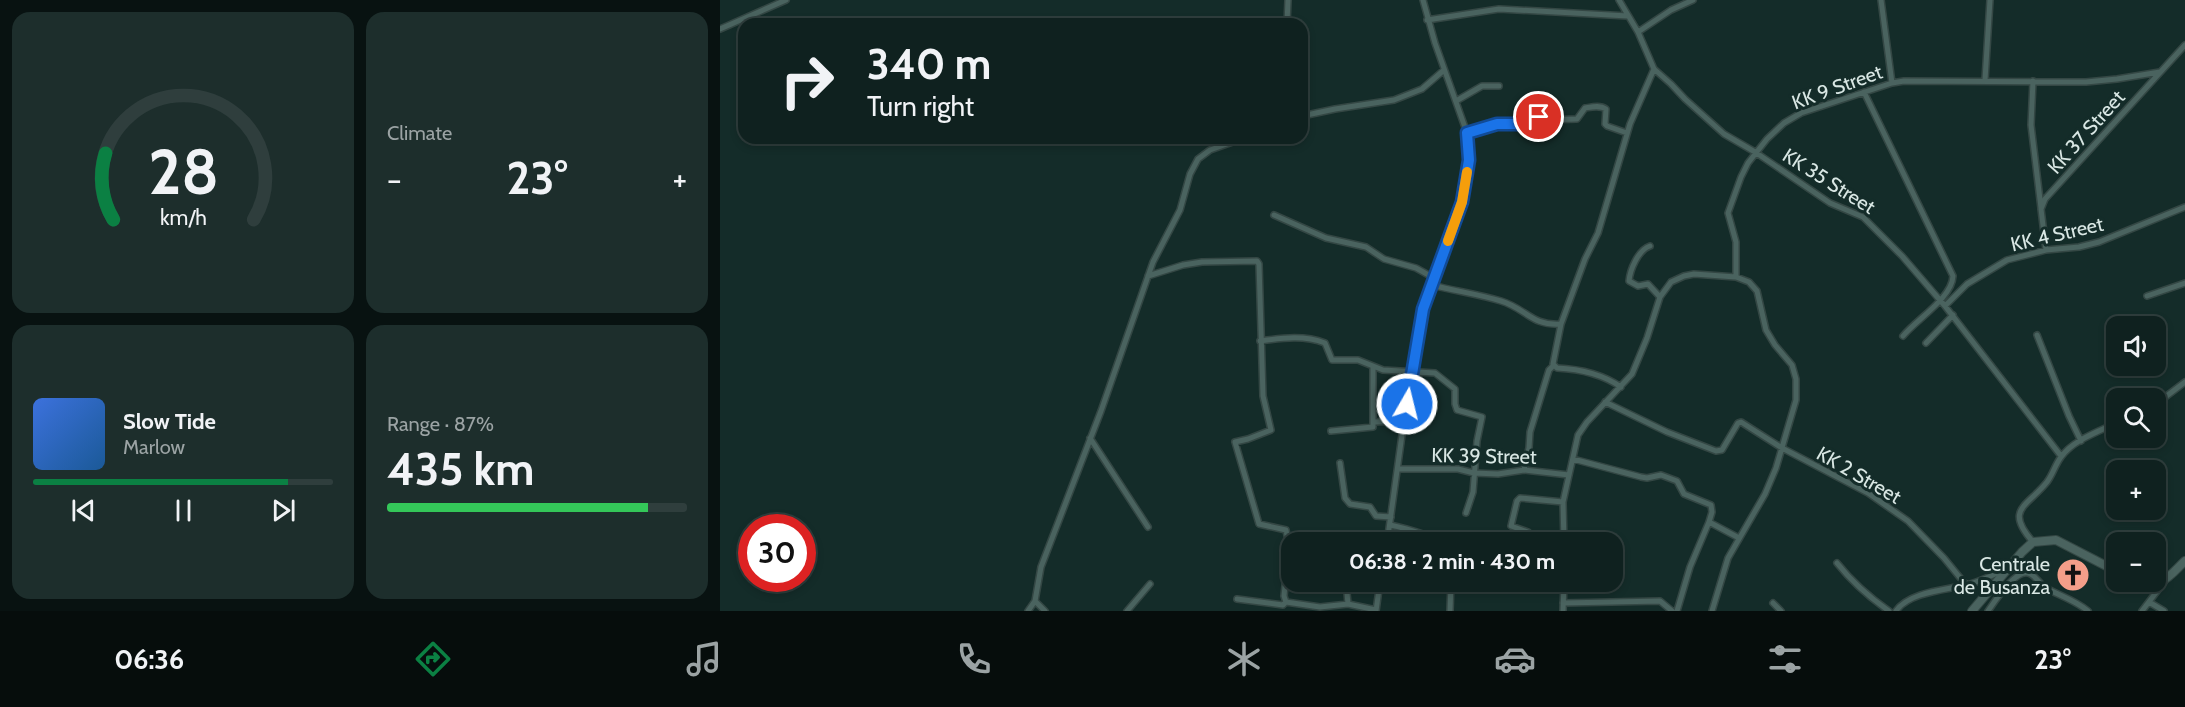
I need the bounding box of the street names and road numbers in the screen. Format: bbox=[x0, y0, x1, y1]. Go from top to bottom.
street label: KK 9 Street bbox=[1789, 59, 1886, 114]
street label: KK 37 Street bbox=[2042, 85, 2130, 179]
street label: KK 35 Street bbox=[1778, 143, 1880, 219]
street label: KK 4 Street bbox=[2008, 212, 2106, 256]
street label: KK 2 Street bbox=[1812, 441, 1906, 509]
street label: KK 39 Street bbox=[1431, 443, 1537, 469]

